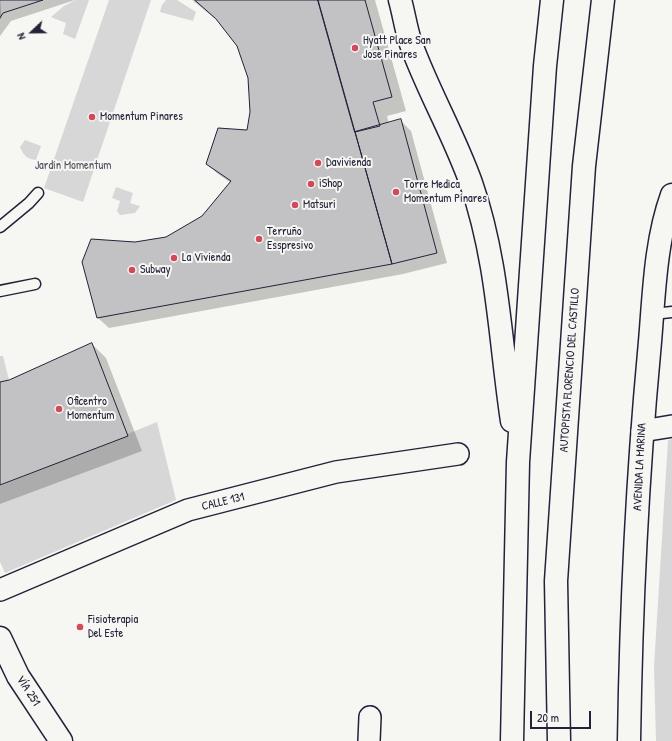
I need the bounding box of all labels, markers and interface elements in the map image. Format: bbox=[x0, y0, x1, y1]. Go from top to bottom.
north arrow bbox=[12, 12, 52, 52]
text: N bbox=[13, 31, 28, 42]
place label: Hyatt Place San Jose Pinares bbox=[363, 34, 431, 62]
marker: Hyatt Place San Jose Pinares bbox=[350, 43, 360, 53]
place label: Momentum Pinares bbox=[100, 110, 183, 124]
marker: Momentum Pinares bbox=[87, 112, 97, 122]
place label: Davivienda bbox=[326, 156, 371, 170]
marker: Davivienda bbox=[313, 158, 323, 168]
park label: Jardín Momentum bbox=[35, 159, 111, 173]
place label: iShop bbox=[319, 177, 342, 191]
place label: Torre Medica Momentum Pinares bbox=[404, 178, 487, 206]
marker: iShop bbox=[306, 179, 316, 189]
marker: Torre Medica Momentum Pinares bbox=[391, 187, 401, 197]
place label: Matsuri bbox=[303, 198, 336, 212]
marker: Matsuri bbox=[290, 200, 300, 210]
place label: Terruño Esspresivo bbox=[267, 225, 313, 253]
marker: Terruño Esspresivo bbox=[254, 234, 264, 244]
place label: La Vivienda bbox=[182, 251, 230, 265]
marker: La Vivienda bbox=[169, 253, 179, 263]
place label: Subway bbox=[140, 263, 171, 277]
marker: Subway bbox=[127, 265, 137, 275]
street label: AUTOPISTA FLORENCIO DEL CASTILLO bbox=[557, 287, 583, 453]
place label: Oficentro Momentum bbox=[67, 395, 114, 423]
marker: Oficentro Momentum bbox=[54, 404, 64, 414]
street label: AVENIDA LA MARINA bbox=[631, 423, 649, 511]
street label: CALLE 131 bbox=[200, 490, 246, 514]
place label: Fisioterapia Del Este bbox=[88, 613, 138, 641]
marker: Fisioterapia Del Este bbox=[75, 622, 85, 632]
street label: VÍA 251 bbox=[13, 673, 43, 709]
scale bar bbox=[532, 703, 593, 729]
text: 20 m bbox=[537, 709, 559, 726]

